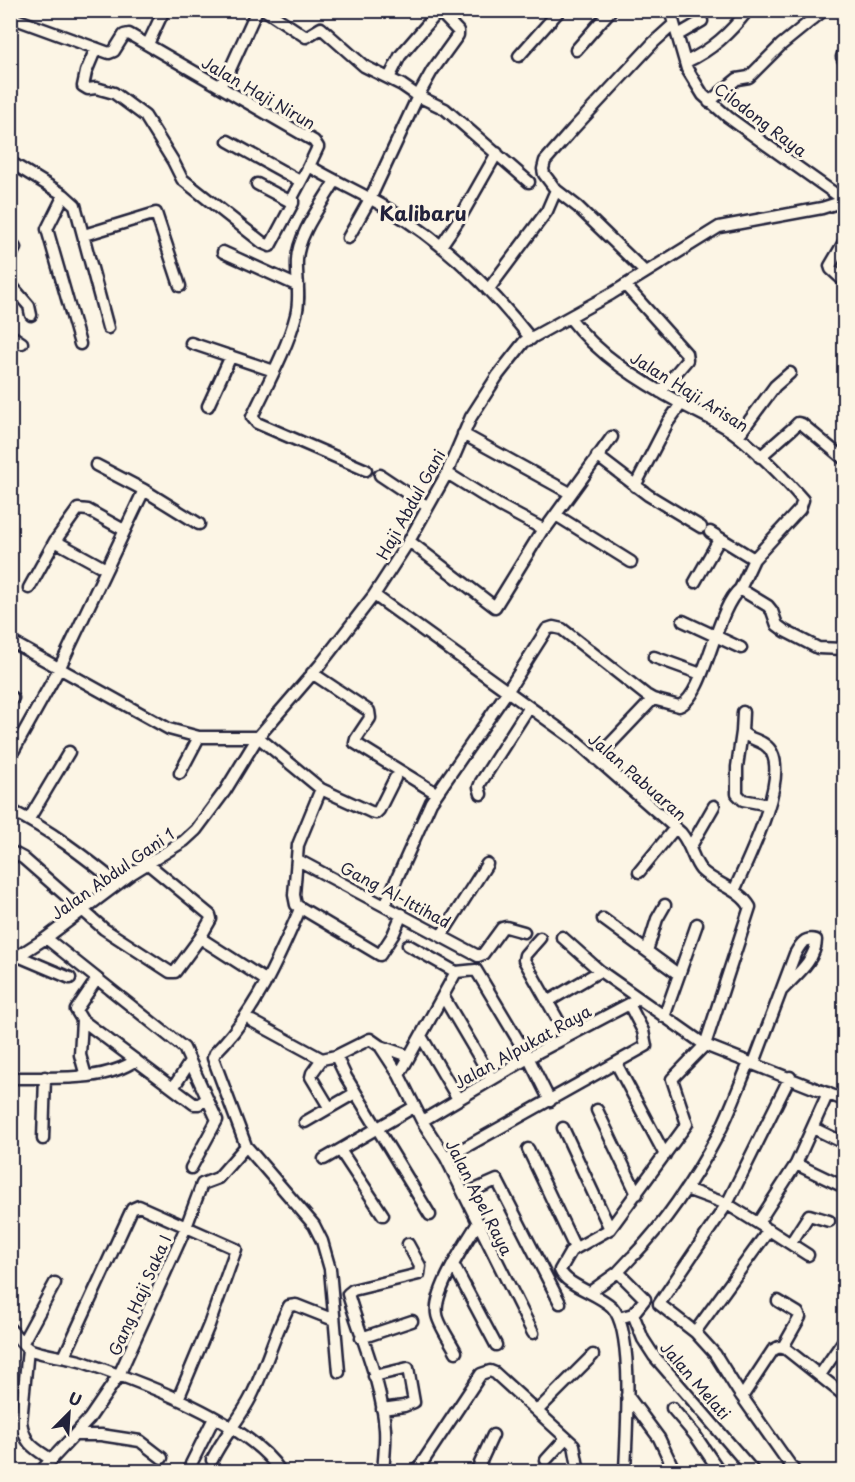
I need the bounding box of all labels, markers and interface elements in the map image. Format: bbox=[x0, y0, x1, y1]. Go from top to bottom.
street label: Jalan Haji Nirun bbox=[198, 50, 320, 134]
street label: Cilodong Raya bbox=[710, 76, 812, 162]
district label: Kalibaru bbox=[379, 198, 467, 228]
street label: Jalan Haji Arisan bbox=[626, 345, 754, 437]
street label: Haji Abdul Gani bbox=[370, 444, 450, 564]
street label: Jalan Pabuaran bbox=[584, 726, 692, 826]
street label: Jalan Abdul Gani 1 bbox=[45, 821, 179, 925]
street label: Gang Al-Ittihad bbox=[336, 855, 456, 933]
street label: Jalan Alpukat Raya bbox=[449, 998, 595, 1094]
street label: Jalan Apel Raya bbox=[440, 1135, 520, 1259]
street label: Gang Haji Saka I bbox=[102, 1231, 176, 1359]
street label: Jalan Melati bbox=[655, 1336, 737, 1424]
north arrow bbox=[39, 1383, 99, 1443]
text: U bbox=[65, 1385, 86, 1412]

